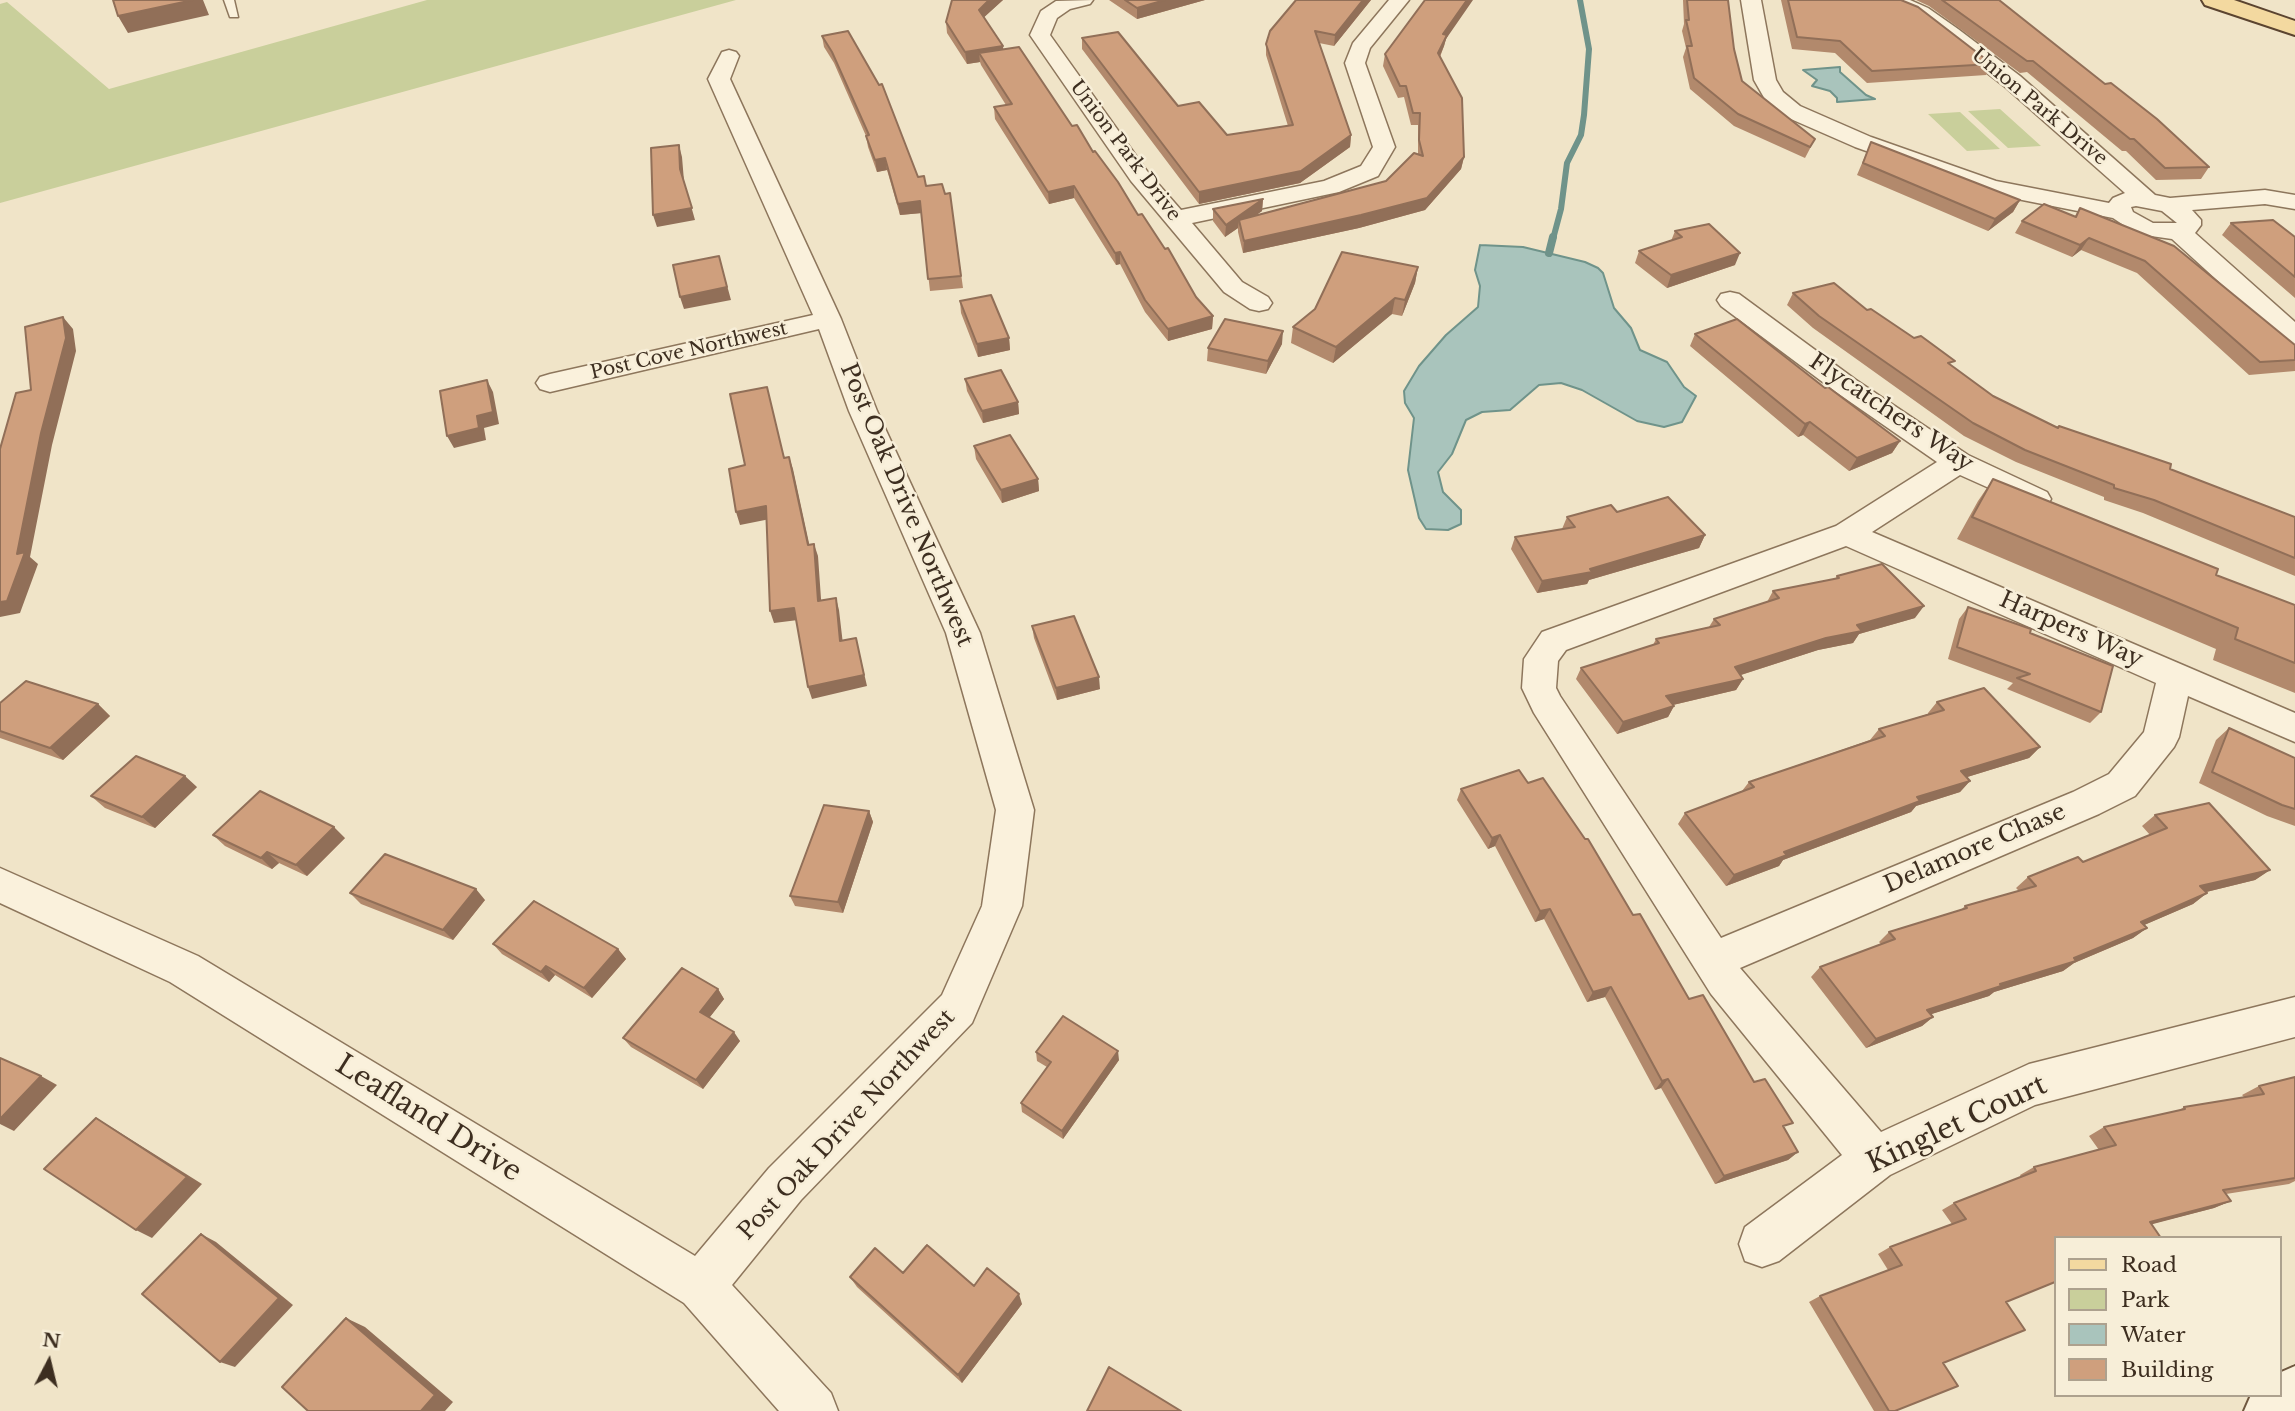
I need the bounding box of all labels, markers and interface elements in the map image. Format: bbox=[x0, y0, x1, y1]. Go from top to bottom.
street label: Union Park Drive bbox=[1966, 44, 2112, 170]
street label: Union Park Drive bbox=[1065, 76, 1185, 226]
street label: Post Cove Northwest bbox=[588, 317, 790, 385]
street label: Flycatchers Way bbox=[1804, 348, 1978, 478]
street label: Post Oak Drive Northwest bbox=[834, 359, 978, 651]
street label: Harpers Way bbox=[1995, 586, 2147, 674]
street label: Delamore Chase bbox=[1880, 798, 2070, 900]
street label: Post Oak Drive Northwest bbox=[733, 1004, 961, 1246]
street label: Leafland Drive bbox=[329, 1048, 527, 1190]
street label: Kinglet Court bbox=[1862, 1069, 2052, 1181]
legend bbox=[2054, 1236, 2281, 1397]
text: Road bbox=[2121, 1252, 2177, 1278]
text: Park bbox=[2121, 1287, 2170, 1313]
text: Water bbox=[2121, 1322, 2185, 1348]
north arrow bbox=[14, 1327, 84, 1397]
text: N bbox=[41, 1328, 62, 1353]
text: Building bbox=[2121, 1357, 2213, 1383]

